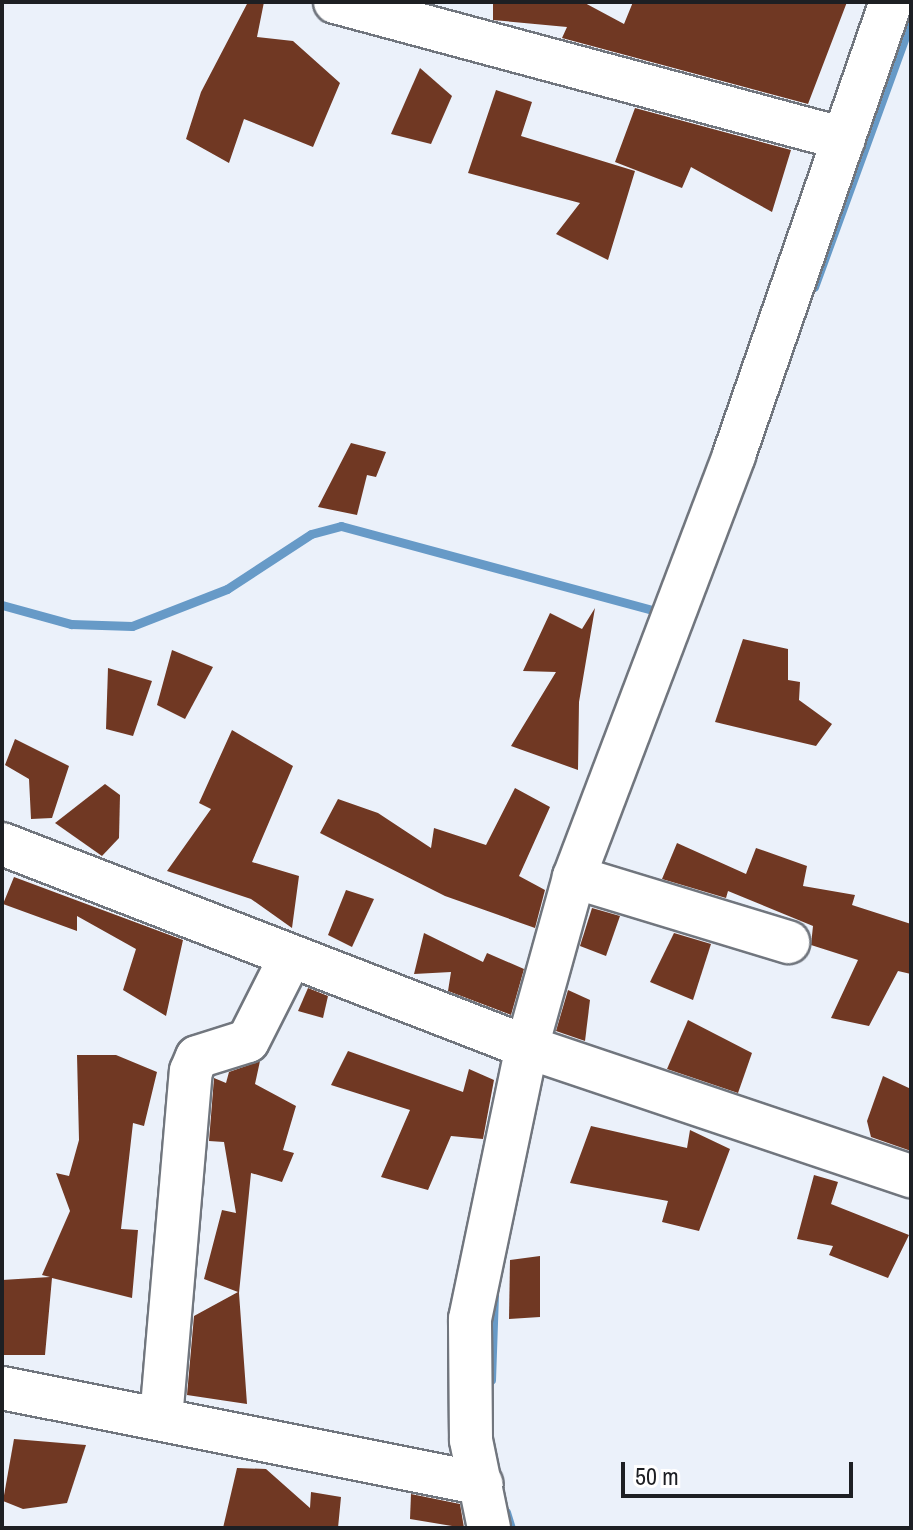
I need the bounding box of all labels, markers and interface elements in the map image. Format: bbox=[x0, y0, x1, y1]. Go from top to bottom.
scale bar bbox=[625, 1446, 857, 1496]
text: 50 m bbox=[635, 1460, 679, 1492]

